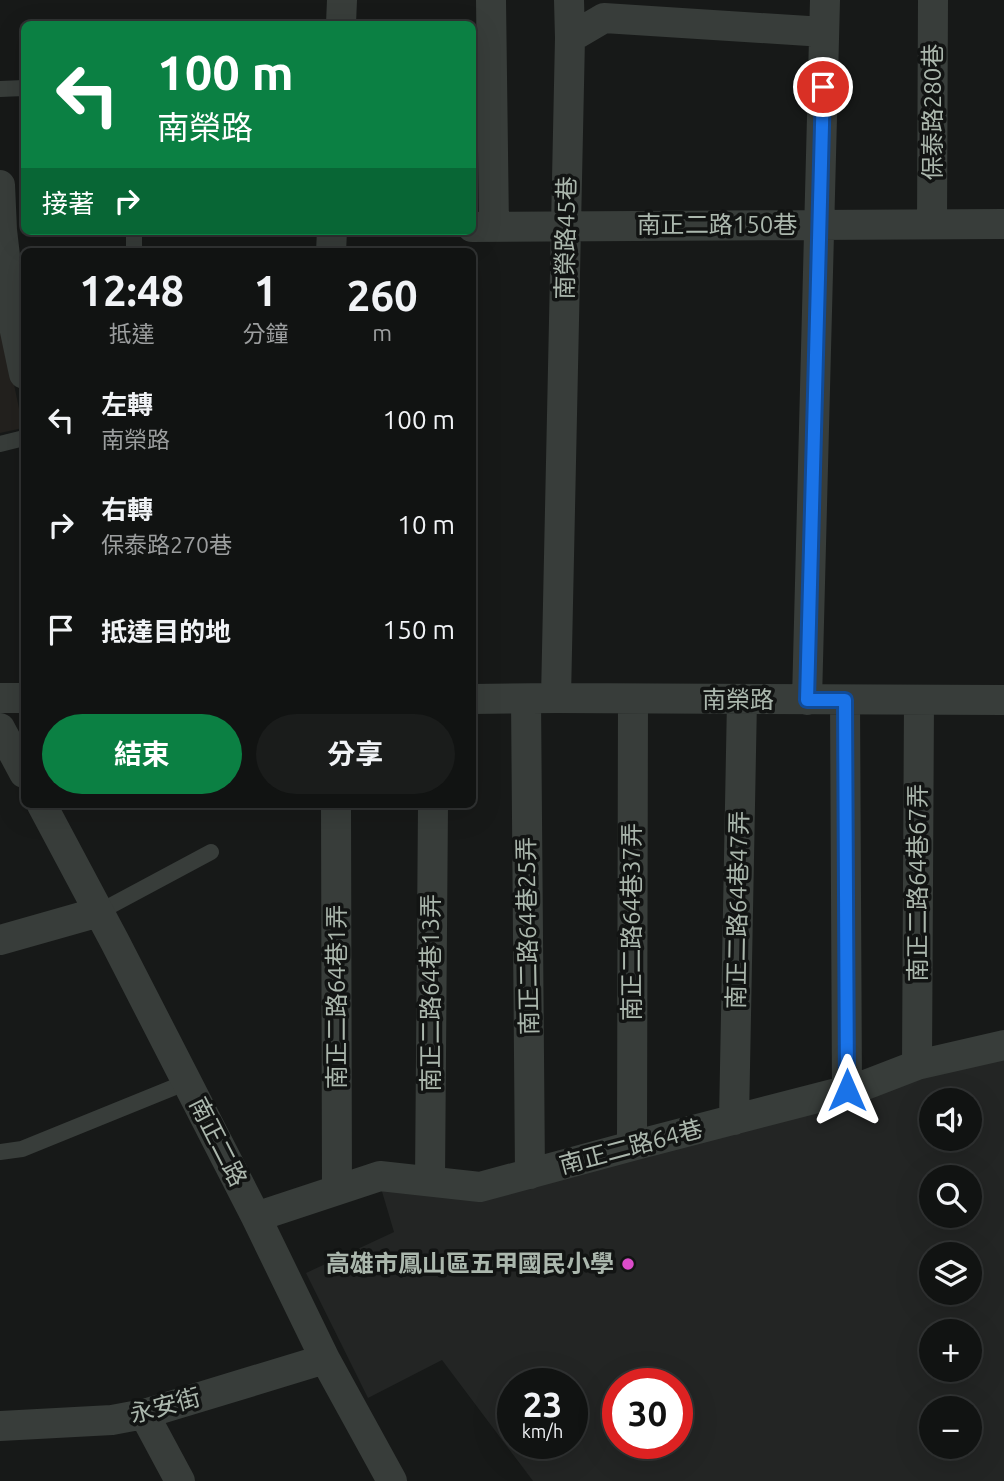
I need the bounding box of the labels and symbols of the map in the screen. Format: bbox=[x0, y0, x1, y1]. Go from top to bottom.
street label: 保泰路280巷 bbox=[919, 44, 946, 180]
pin bbox=[793, 57, 853, 117]
street label: 南榮路45巷 bbox=[551, 176, 580, 300]
street label: 南正二路150巷 bbox=[637, 211, 797, 238]
street label: 南榮路 bbox=[702, 686, 774, 713]
street label: 南正二路64巷67弄 bbox=[904, 784, 931, 982]
street label: 南正二路64巷47弄 bbox=[722, 811, 753, 1009]
street label: 南正二路64巷37弄 bbox=[618, 823, 645, 1021]
street label: 南正二路64巷25弄 bbox=[512, 837, 543, 1035]
street label: 南正二路64巷13弄 bbox=[417, 894, 444, 1092]
street label: 南正二路64巷1弄 bbox=[323, 905, 350, 1089]
position arrow bbox=[810, 1053, 884, 1127]
street label: 南正二路 bbox=[185, 1093, 252, 1191]
street label: 南正二路64巷 bbox=[556, 1114, 705, 1179]
place label: 高雄市鳳山區五甲國民小學 bbox=[326, 1250, 614, 1277]
marker: 高雄市鳳山區五甲國民小學 bbox=[620, 1256, 636, 1272]
speed limit sign: 30 bbox=[602, 1368, 693, 1459]
street label: 永安街 bbox=[127, 1383, 203, 1428]

